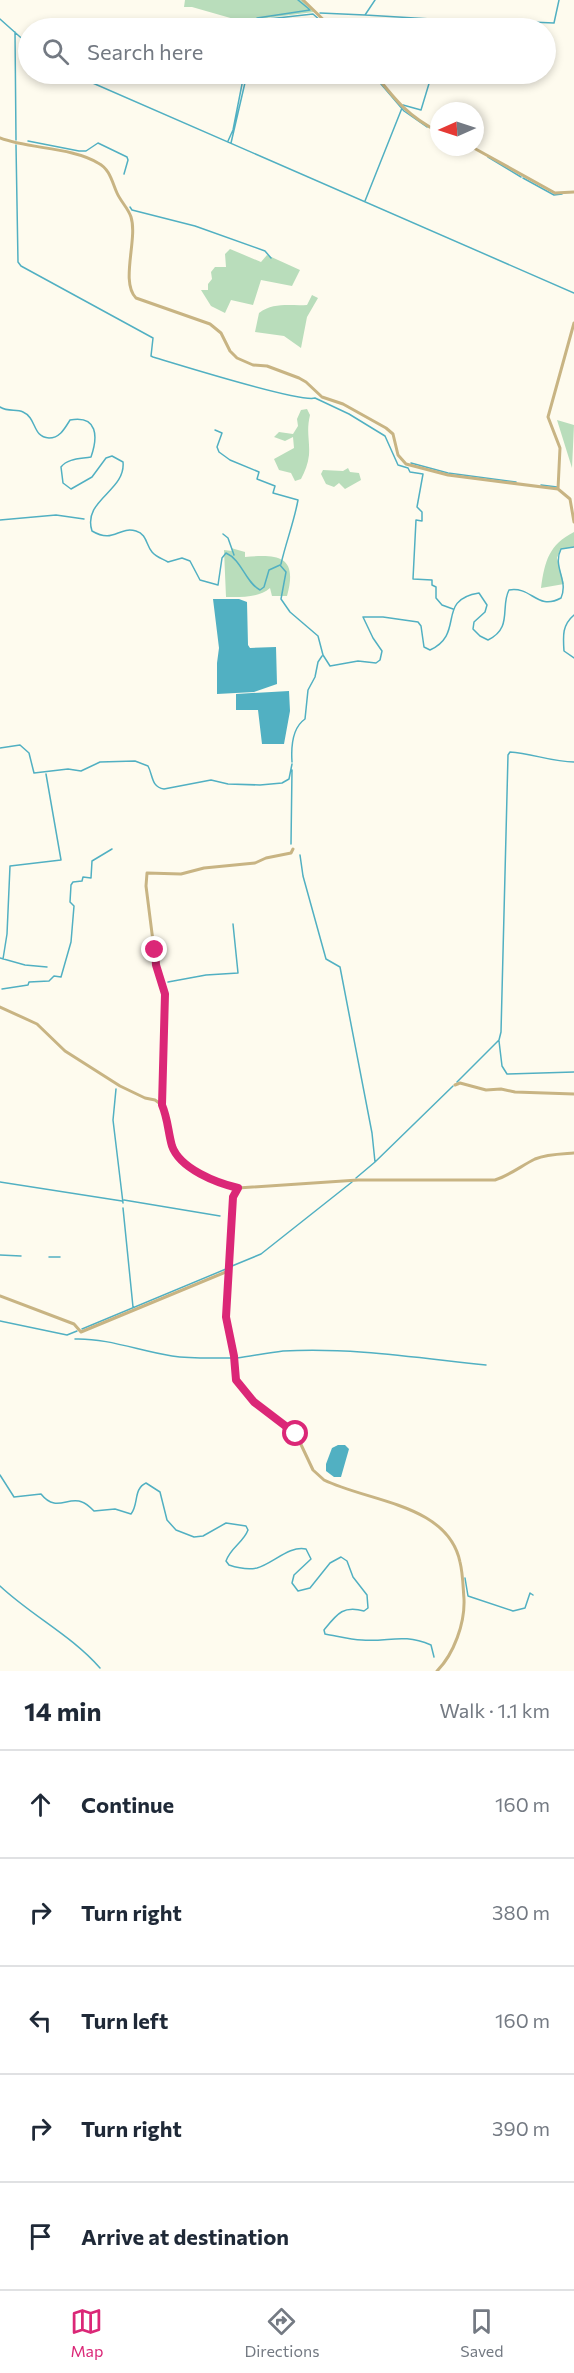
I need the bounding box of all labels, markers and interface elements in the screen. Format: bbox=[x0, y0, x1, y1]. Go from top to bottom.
search box bbox=[18, 18, 556, 84]
icon: search bbox=[39, 35, 72, 68]
text: Search here bbox=[87, 38, 203, 65]
north arrow bbox=[430, 102, 484, 156]
route end bbox=[141, 936, 167, 962]
route start bbox=[282, 1420, 308, 1446]
text: 14 min bbox=[24, 1695, 102, 1726]
text: Walk · 1.1 km bbox=[440, 1698, 550, 1722]
icon: ahead bbox=[24, 1788, 57, 1821]
text: Continue bbox=[81, 1791, 174, 1818]
text: 160 m bbox=[495, 1792, 550, 1816]
icon: right bbox=[24, 1896, 57, 1929]
text: Turn right bbox=[81, 1899, 182, 1926]
text: 380 m bbox=[492, 1900, 550, 1924]
icon: left bbox=[24, 2004, 57, 2037]
text: Turn left bbox=[81, 2007, 168, 2034]
text: 160 m bbox=[495, 2008, 550, 2032]
icon: right bbox=[24, 2112, 57, 2145]
text: Turn right bbox=[81, 2115, 182, 2142]
text: 390 m bbox=[492, 2116, 550, 2140]
icon: arrive bbox=[24, 2220, 57, 2253]
text: Arrive at destination bbox=[81, 2223, 289, 2250]
tab: Map bbox=[70, 2305, 103, 2360]
tab: Directions bbox=[244, 2305, 319, 2360]
tab: Saved bbox=[460, 2305, 504, 2360]

